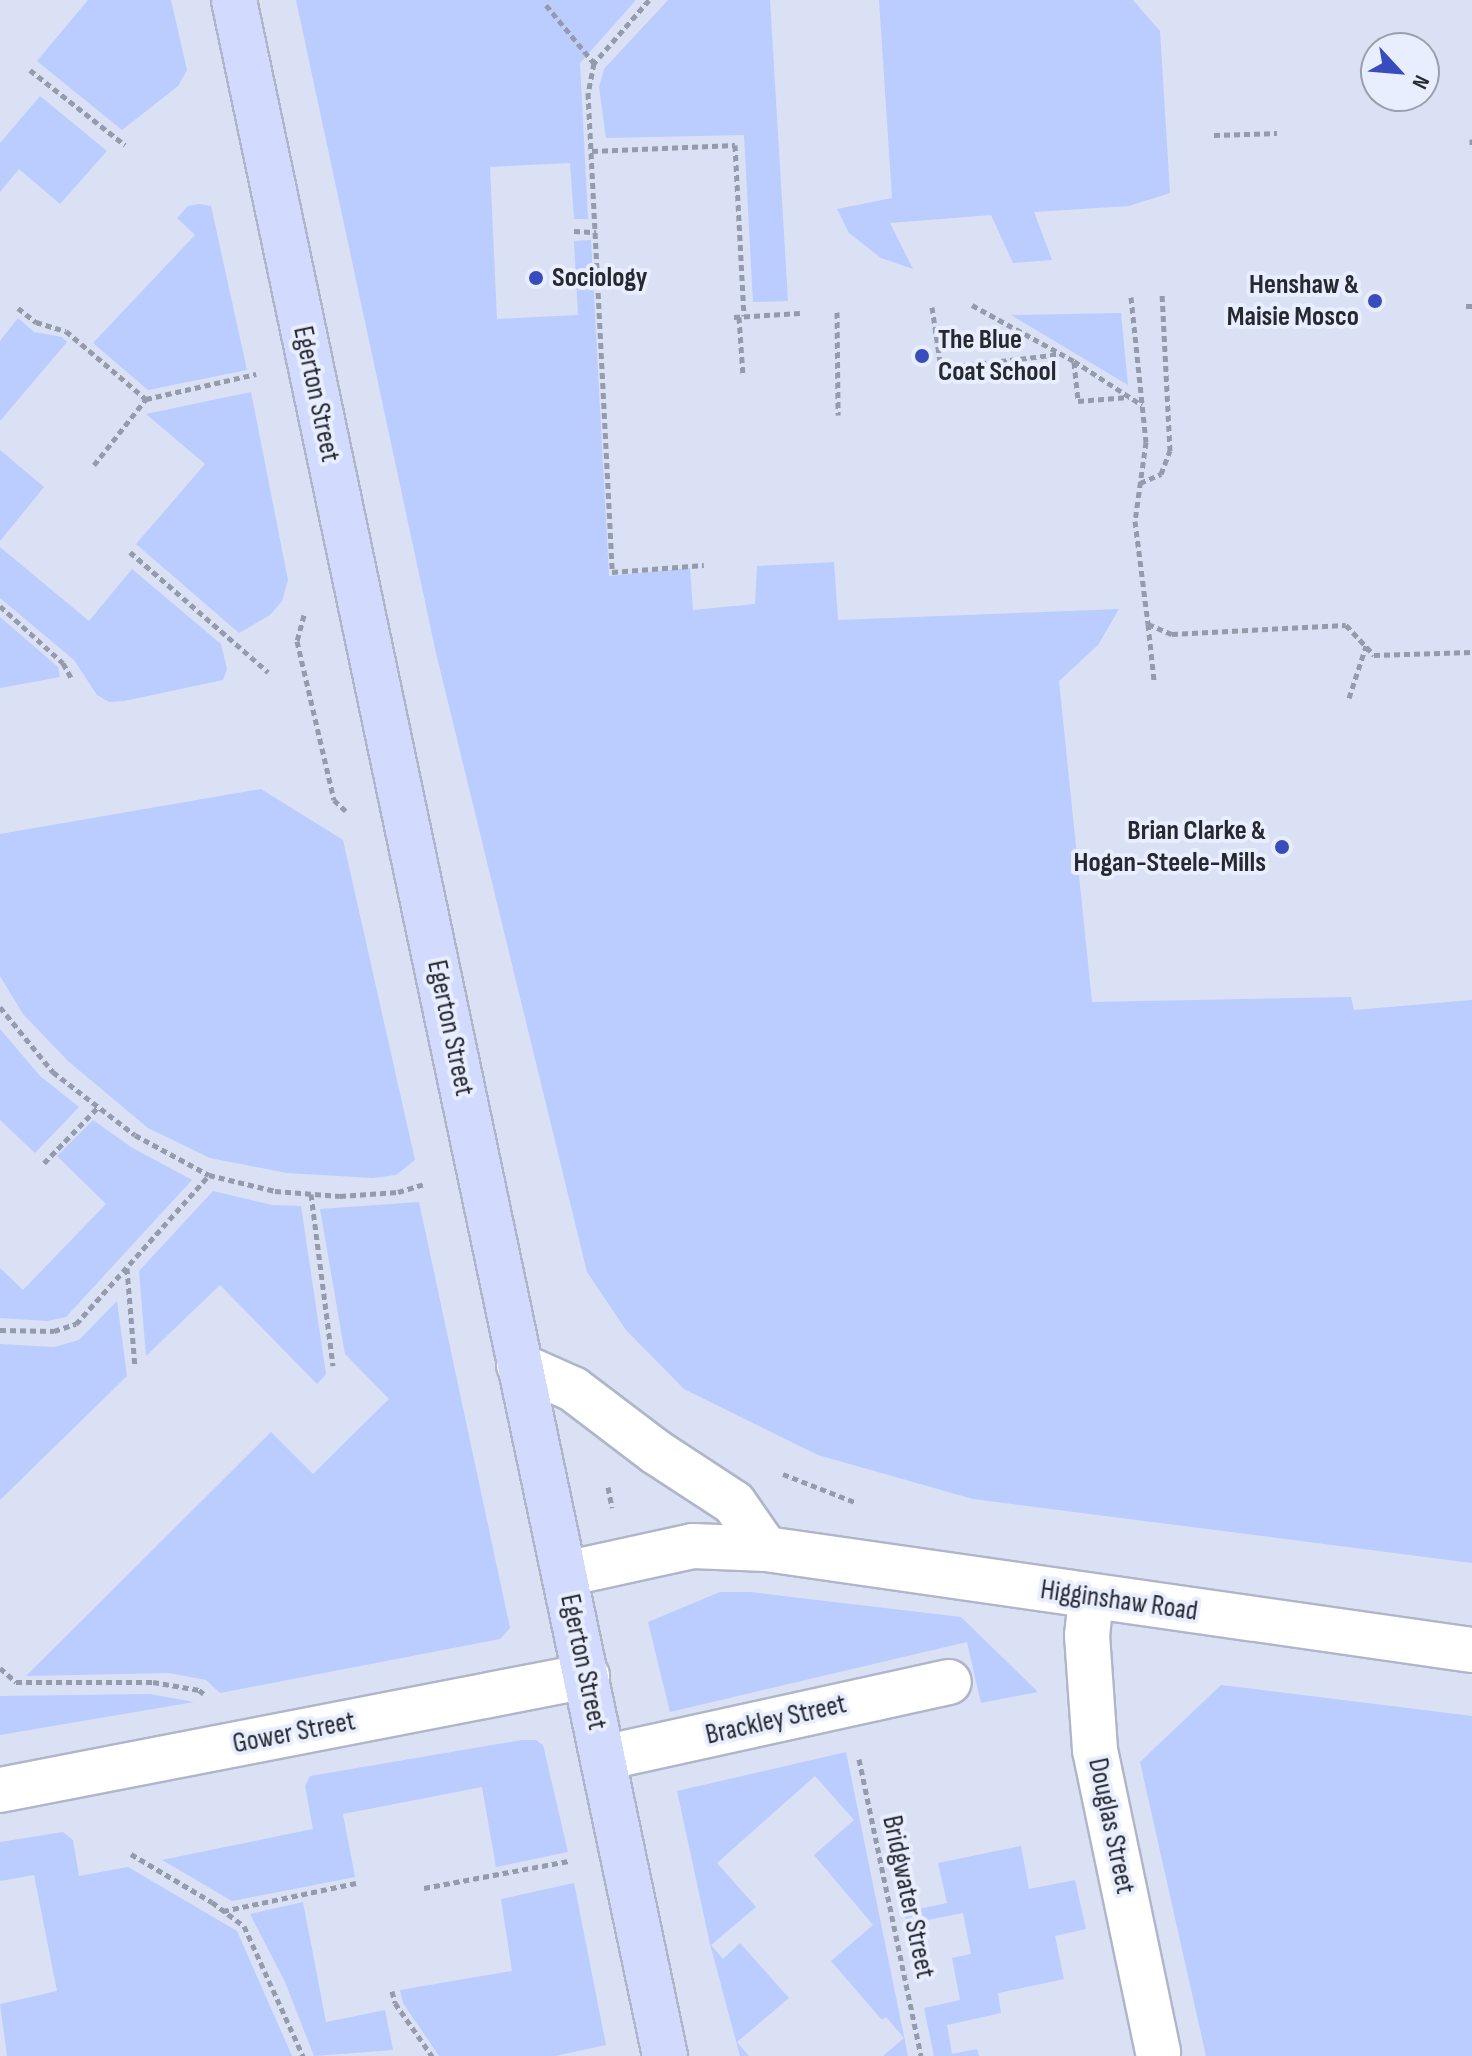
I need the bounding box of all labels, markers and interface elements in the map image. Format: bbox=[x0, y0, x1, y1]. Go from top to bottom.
north arrow bbox=[1360, 32, 1440, 112]
text: N bbox=[1406, 71, 1435, 93]
place label: Sociology bbox=[552, 261, 647, 295]
place label: Henshaw & Maisie Mosco bbox=[1227, 268, 1359, 334]
marker: Sociology bbox=[527, 269, 545, 287]
marker: Henshaw & Maisie Mosco bbox=[1366, 292, 1384, 310]
street label: Egerton Street bbox=[285, 323, 347, 465]
place label: The Blue Coat School bbox=[938, 323, 1056, 389]
marker: The Blue Coat School bbox=[913, 347, 931, 365]
place label: Brian Clarke & Hogan-Steele-Mills bbox=[1073, 814, 1266, 880]
marker: Brian Clarke & Hogan-Steele-Mills bbox=[1273, 838, 1291, 856]
street label: Egerton Street bbox=[419, 957, 481, 1099]
street label: Higginshaw Road bbox=[1038, 1573, 1200, 1629]
street label: Egerton Street bbox=[552, 1591, 614, 1733]
street label: Brackley Street bbox=[702, 1688, 850, 1752]
street label: Gower Street bbox=[230, 1705, 358, 1761]
street label: Douglas Street bbox=[1080, 1755, 1142, 1897]
street label: Bridgwater Street bbox=[874, 1813, 942, 1981]

